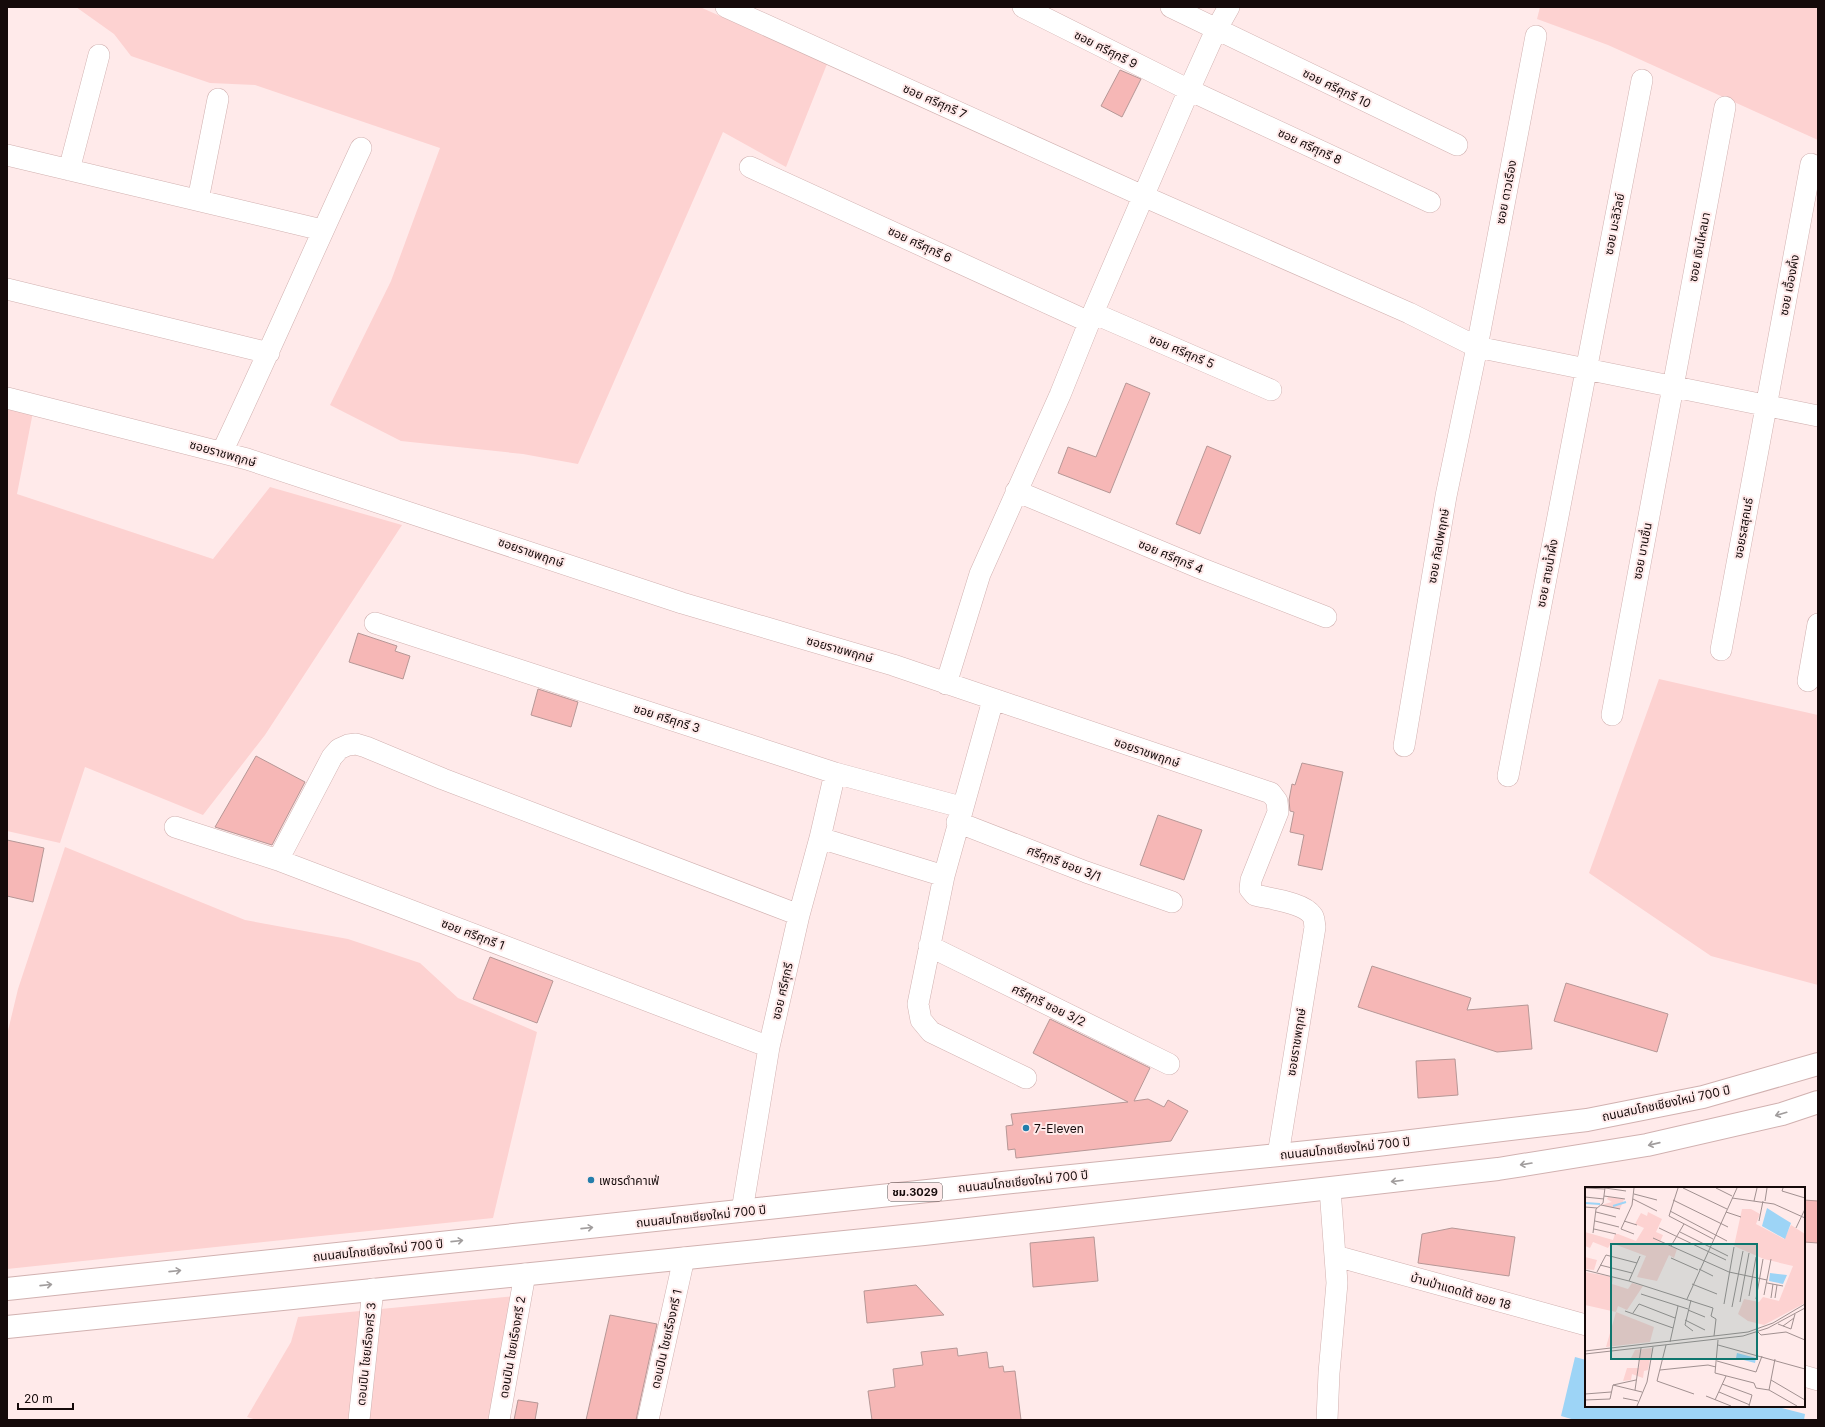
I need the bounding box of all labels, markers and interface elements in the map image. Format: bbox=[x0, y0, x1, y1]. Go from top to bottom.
street label: ซอย ศรีศุกรี 9 bbox=[1072, 27, 1140, 71]
street label: ซอย ศรีศุกรี 10 bbox=[1301, 65, 1373, 111]
street label: ซอย ศรีศุกรี 7 bbox=[901, 80, 969, 122]
street label: ซอย ศรีศุกรี 8 bbox=[1276, 125, 1344, 167]
street label: ซอย ดาวเรือง bbox=[1492, 159, 1520, 225]
street label: ซอย มะลิวัลย์ bbox=[1601, 192, 1627, 256]
street label: ซอย เงินไหลมา bbox=[1685, 211, 1713, 283]
street label: ซอย ศรีศุกรี 6 bbox=[886, 223, 954, 265]
street label: ซอย เอื้องผึ้ง bbox=[1775, 253, 1802, 317]
street label: ซอย ศรีศุกรี 5 bbox=[1147, 331, 1217, 371]
street label: ซอยราชพฤกษ์ bbox=[188, 436, 258, 470]
street label: ซอยรสสุคนธ์ bbox=[1730, 496, 1756, 560]
street label: ซอย กัลปพฤกษ์ bbox=[1424, 507, 1452, 585]
street label: ซอย บานชื่น bbox=[1628, 521, 1655, 581]
street label: ซอยราชพฤกษ์ bbox=[496, 534, 566, 570]
street label: ซอย ศรีศุกรี 4 bbox=[1136, 536, 1206, 577]
street label: ซอย สายน้ำผึ้ง bbox=[1532, 537, 1561, 608]
street label: ซอยราชพฤกษ์ bbox=[805, 632, 875, 666]
street label: ซอย ศรีศุกรี 3 bbox=[632, 700, 702, 736]
street label: ซอยราชพฤกษ์ bbox=[1112, 734, 1182, 770]
street label: ศรีศุกรี ซอย 3/1 bbox=[1025, 842, 1103, 884]
street label: ซอย ศรีศุกรี 1 bbox=[439, 915, 507, 953]
street label: ซอย ศรีศุกรี bbox=[768, 961, 796, 1021]
street label: ศรีศุกรี ซอย 3/2 bbox=[1010, 981, 1088, 1029]
street label: ซอยราชพฤกษ์ bbox=[1283, 1007, 1309, 1077]
street label: ถนนสมโภชเชียงใหม่ 700 ปี bbox=[1600, 1082, 1732, 1124]
one-way arrow bbox=[1775, 1111, 1788, 1118]
place label: 7-Eleven bbox=[1034, 1121, 1084, 1136]
marker: 7-Eleven bbox=[1021, 1123, 1031, 1133]
street label: ถนนสมโภชเชียงใหม่ 700 ปี bbox=[1279, 1134, 1411, 1162]
one-way arrow bbox=[1648, 1140, 1661, 1148]
one-way arrow bbox=[1520, 1160, 1533, 1168]
street label: ถนนสมโภชเชียงใหม่ 700 ปี bbox=[957, 1167, 1089, 1195]
place label: เพชรดำคาเฟ่ bbox=[599, 1173, 659, 1188]
marker: เพชรดำคาเฟ่ bbox=[586, 1175, 596, 1185]
one-way arrow bbox=[1391, 1177, 1404, 1185]
road number: ชม.3029 bbox=[888, 1183, 942, 1201]
inset map bbox=[1585, 1187, 1805, 1407]
street label: ถนนสมโภชเชียงใหม่ 700 ปี bbox=[635, 1202, 767, 1230]
one-way arrow bbox=[580, 1224, 593, 1231]
street label: ถนนสมโภชเชียงใหม่ 700 ปี bbox=[312, 1236, 444, 1264]
one-way arrow bbox=[451, 1238, 464, 1245]
one-way arrow bbox=[168, 1268, 181, 1275]
street label: บ้านป่าแดดใต้ ซอย 18 bbox=[1409, 1269, 1513, 1313]
one-way arrow bbox=[39, 1281, 52, 1289]
street label: ดอนปิน ไชยเรืองศรี 1 bbox=[647, 1288, 685, 1390]
street label: ดอนปิน ไชยเรืองศรี 2 bbox=[496, 1295, 528, 1399]
street label: ดอนปิน ไชยเรืองศรี 3 bbox=[353, 1302, 379, 1406]
scale bar bbox=[18, 1385, 73, 1411]
text: 20 m bbox=[24, 1391, 53, 1406]

